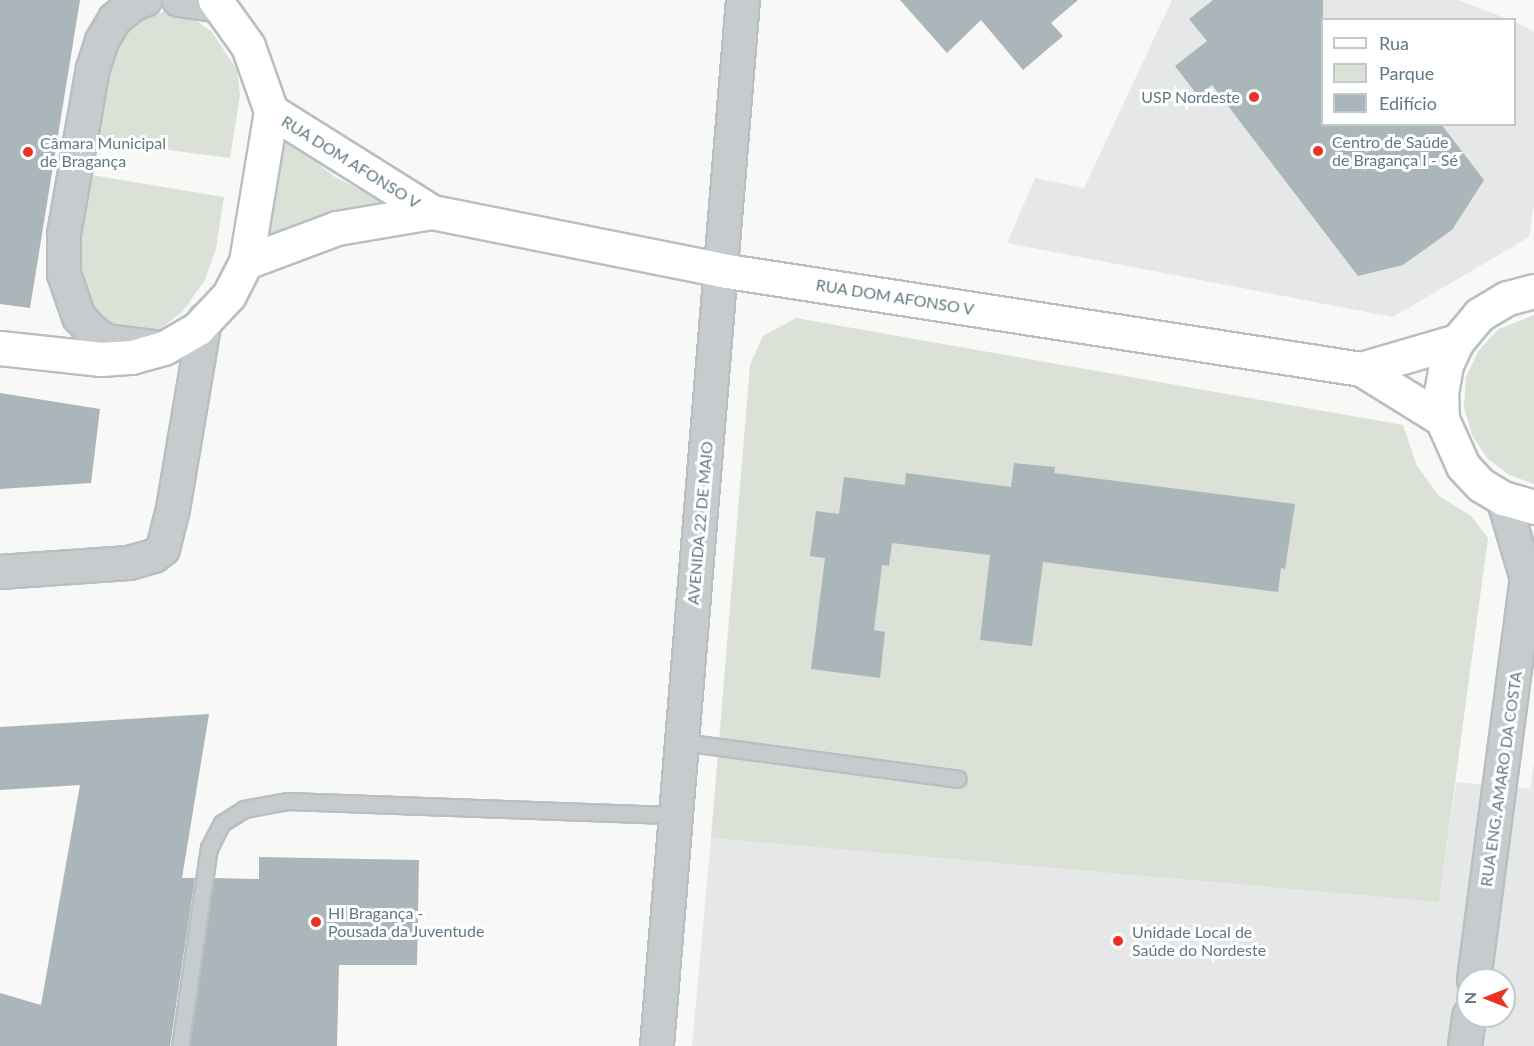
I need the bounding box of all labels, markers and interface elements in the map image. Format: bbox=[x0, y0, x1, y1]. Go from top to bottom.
legend bbox=[1321, 18, 1516, 126]
text: Rua bbox=[1379, 32, 1409, 54]
text: Parque bbox=[1379, 62, 1434, 84]
place label: USP Nordeste bbox=[1141, 87, 1240, 107]
marker: USP Nordeste bbox=[1245, 88, 1263, 106]
text: Edifício bbox=[1379, 92, 1437, 114]
street label: RUA DOM AFONSO V bbox=[277, 111, 425, 213]
place label: Centro de Saúde de Bragança I - Sé bbox=[1332, 132, 1458, 170]
place label: Câmara Municipal de Bragança bbox=[40, 133, 166, 171]
marker: Centro de Saúde de Bragança I - Sé bbox=[1309, 142, 1327, 160]
marker: Câmara Municipal de Bragança bbox=[21, 145, 35, 159]
street label: RUA DOM AFONSO V bbox=[814, 275, 976, 319]
street label: AVENIDA 22 DE MAIO bbox=[683, 440, 717, 606]
street label: RUA ENG. AMARO DA COSTA bbox=[1476, 669, 1526, 889]
place label: HI Bragança - Pousada da Juventude bbox=[328, 903, 485, 941]
marker: HI Bragança - Pousada da Juventude bbox=[309, 915, 323, 929]
place label: Unidade Local de Saúde do Nordeste bbox=[1132, 922, 1266, 960]
marker: Unidade Local de Saúde do Nordeste bbox=[1109, 932, 1127, 950]
north arrow bbox=[1456, 968, 1516, 1028]
text: N bbox=[1460, 992, 1479, 1004]

